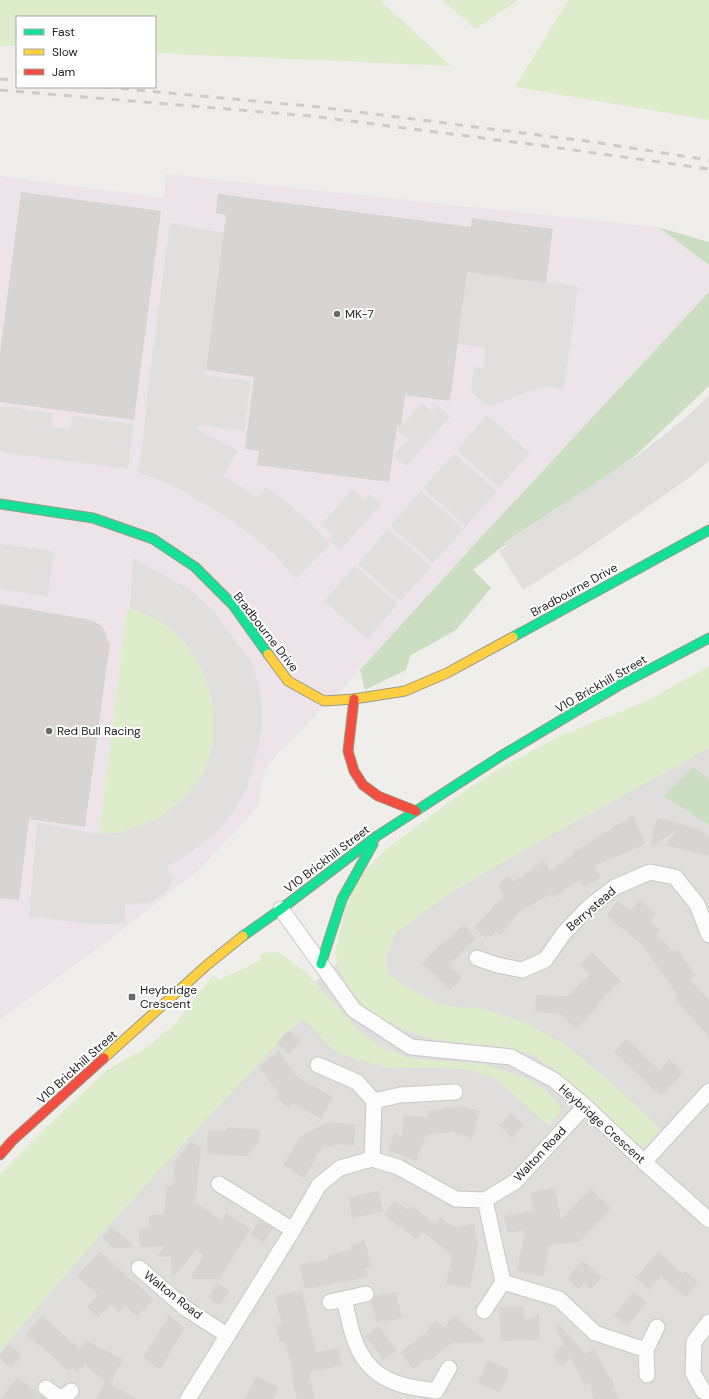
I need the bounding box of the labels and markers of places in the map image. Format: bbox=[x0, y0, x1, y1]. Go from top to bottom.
place label: MK-7 bbox=[345, 306, 374, 322]
marker: MK-7 bbox=[332, 309, 342, 319]
place label: Red Bull Racing bbox=[57, 723, 141, 739]
marker: Red Bull Racing bbox=[44, 726, 54, 736]
place label: Heybridge Crescent bbox=[140, 982, 197, 1012]
marker: Heybridge Crescent bbox=[127, 992, 137, 1002]

